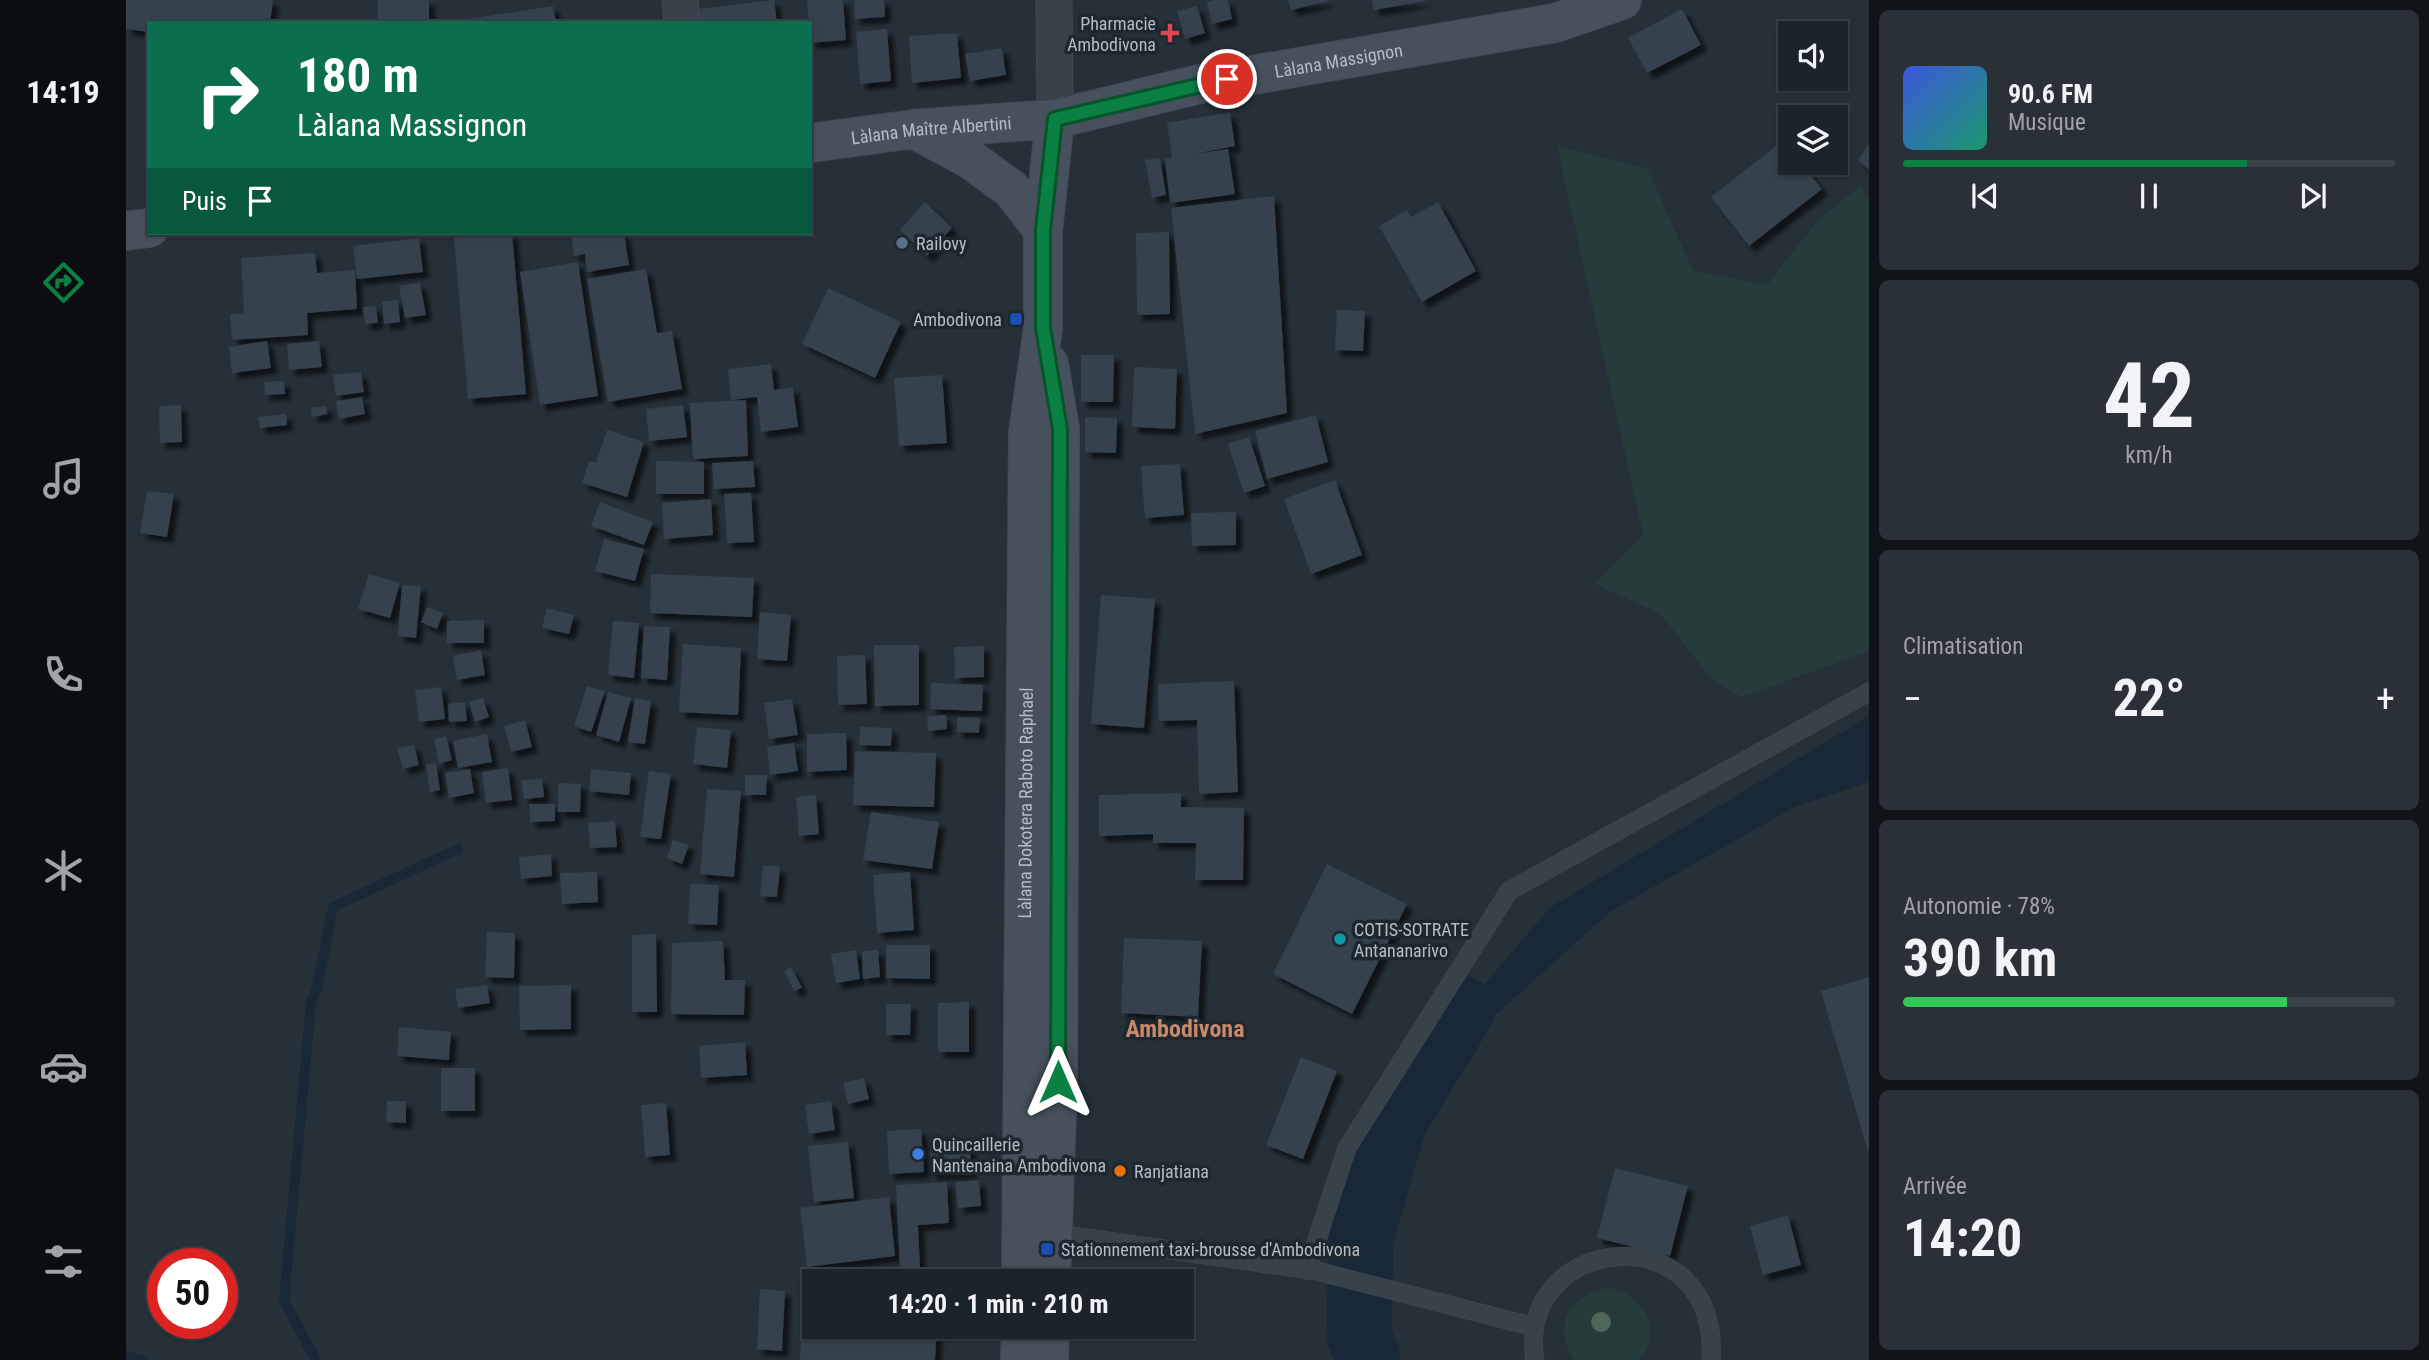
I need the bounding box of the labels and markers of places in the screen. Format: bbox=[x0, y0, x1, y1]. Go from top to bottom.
place label: Pharmacie Ambodivona bbox=[1067, 13, 1156, 55]
marker: Pharmacie Ambodivona bbox=[1162, 25, 1178, 41]
pin bbox=[1197, 49, 1257, 109]
place label: Railovy bbox=[916, 233, 967, 254]
marker: Railovy bbox=[894, 235, 910, 251]
place label: Ambodivona bbox=[913, 309, 1002, 330]
marker: Ambodivona bbox=[1008, 311, 1024, 327]
place label: COTIS-SOTRATE Antananarivo bbox=[1354, 919, 1469, 961]
marker: COTIS-SOTRATE Antananarivo bbox=[1332, 931, 1348, 947]
place label: Quincaillerie Nantenaina Ambodivona bbox=[932, 1134, 1106, 1176]
marker: Quincaillerie Nantenaina Ambodivona bbox=[910, 1146, 926, 1162]
place label: Ranjatiana bbox=[1134, 1161, 1209, 1182]
marker: Ranjatiana bbox=[1112, 1163, 1128, 1179]
place label: Stationnement taxi-brousse d'Ambodivona bbox=[1061, 1239, 1360, 1260]
marker: Stationnement taxi-brousse d'Ambodivona bbox=[1039, 1241, 1055, 1257]

